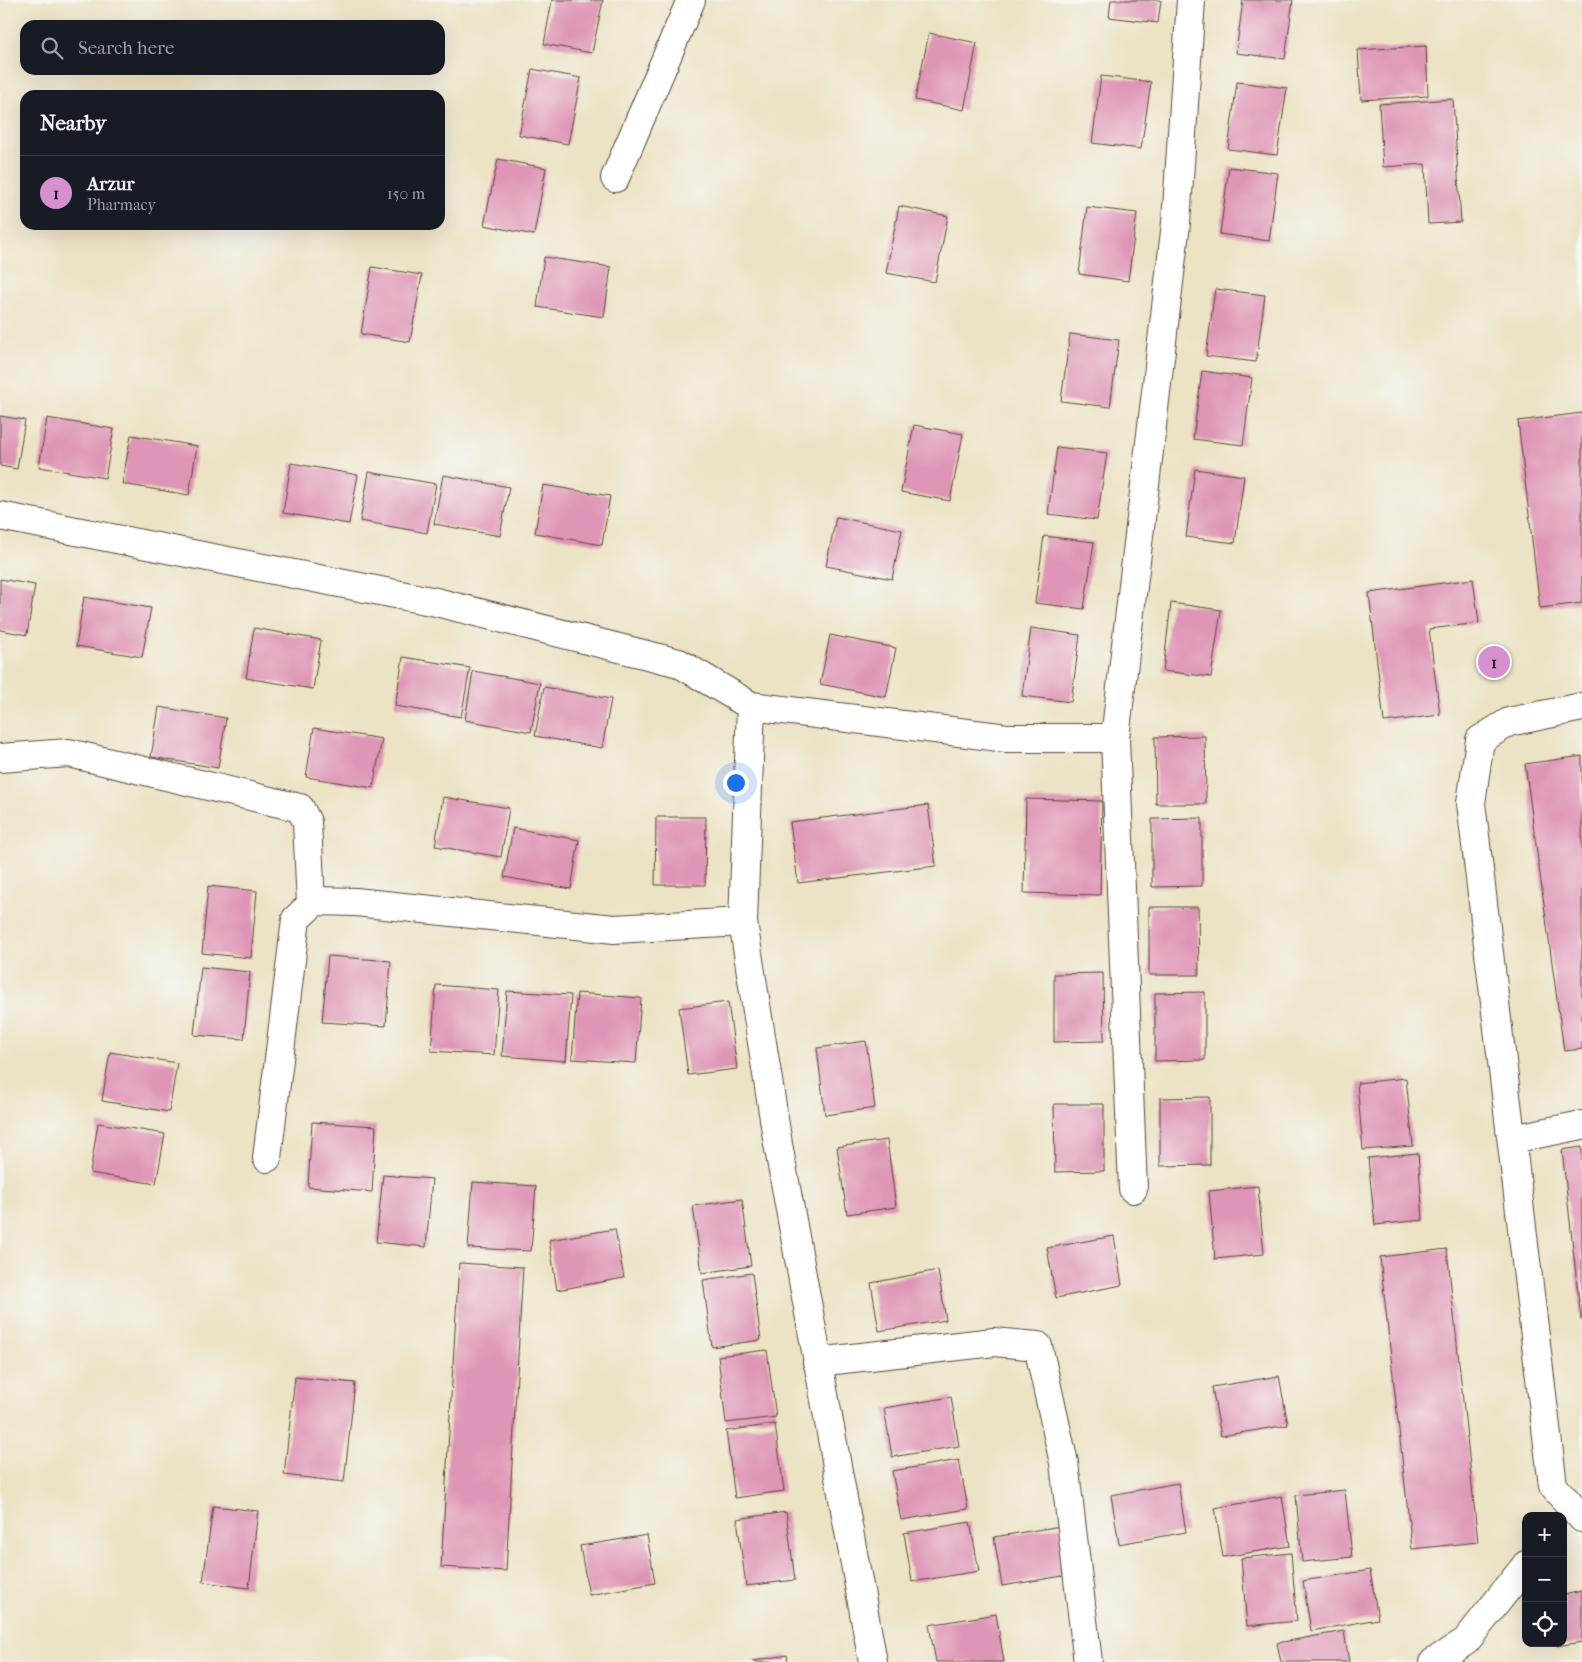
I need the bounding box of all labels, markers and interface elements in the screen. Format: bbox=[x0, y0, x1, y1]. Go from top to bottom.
search box bbox=[20, 20, 445, 75]
icon: search bbox=[38, 34, 66, 62]
text: Search here bbox=[78, 37, 174, 59]
text: Nearby bbox=[40, 111, 106, 135]
text: Arzur bbox=[87, 173, 135, 195]
text: 1 bbox=[53, 184, 59, 203]
text: 150 m bbox=[387, 184, 425, 203]
text: Pharmacy bbox=[87, 195, 156, 214]
pin: 1 bbox=[1478, 643, 1510, 681]
your location bbox=[723, 770, 749, 796]
map controls bbox=[1522, 1512, 1567, 1647]
button: + bbox=[1522, 1512, 1567, 1557]
button: − bbox=[1522, 1557, 1567, 1602]
button: locate bbox=[1522, 1602, 1567, 1647]

